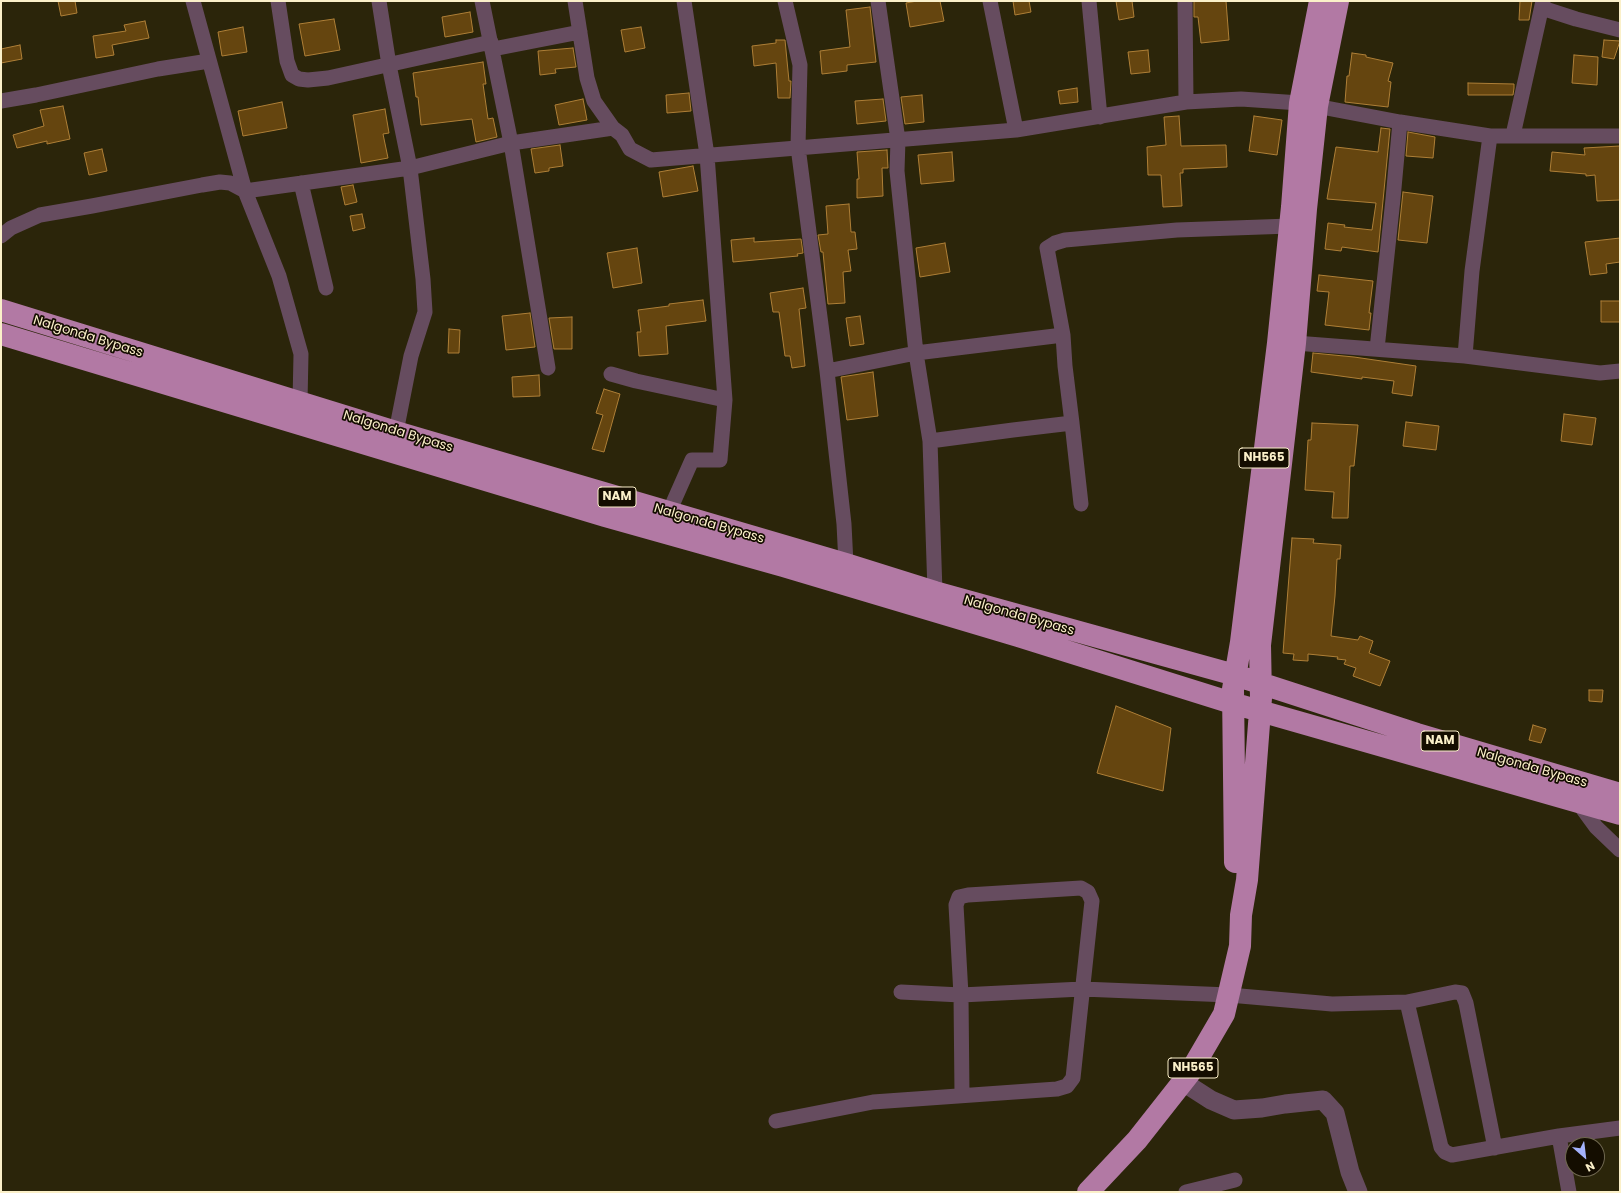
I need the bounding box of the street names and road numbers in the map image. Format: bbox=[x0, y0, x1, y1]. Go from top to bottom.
street label: Nalgonda Bypass bbox=[31, 313, 145, 361]
street label: Nalgonda Bypass bbox=[341, 408, 455, 456]
road number: NH565 bbox=[1239, 448, 1289, 468]
road number: NAM bbox=[598, 487, 636, 507]
street label: Nalgonda Bypass bbox=[652, 501, 766, 547]
street label: Nalgonda Bypass bbox=[962, 593, 1076, 639]
road number: NAM bbox=[1421, 731, 1459, 751]
street label: Nalgonda Bypass bbox=[1475, 745, 1589, 791]
road number: NH565 bbox=[1168, 1058, 1218, 1078]

